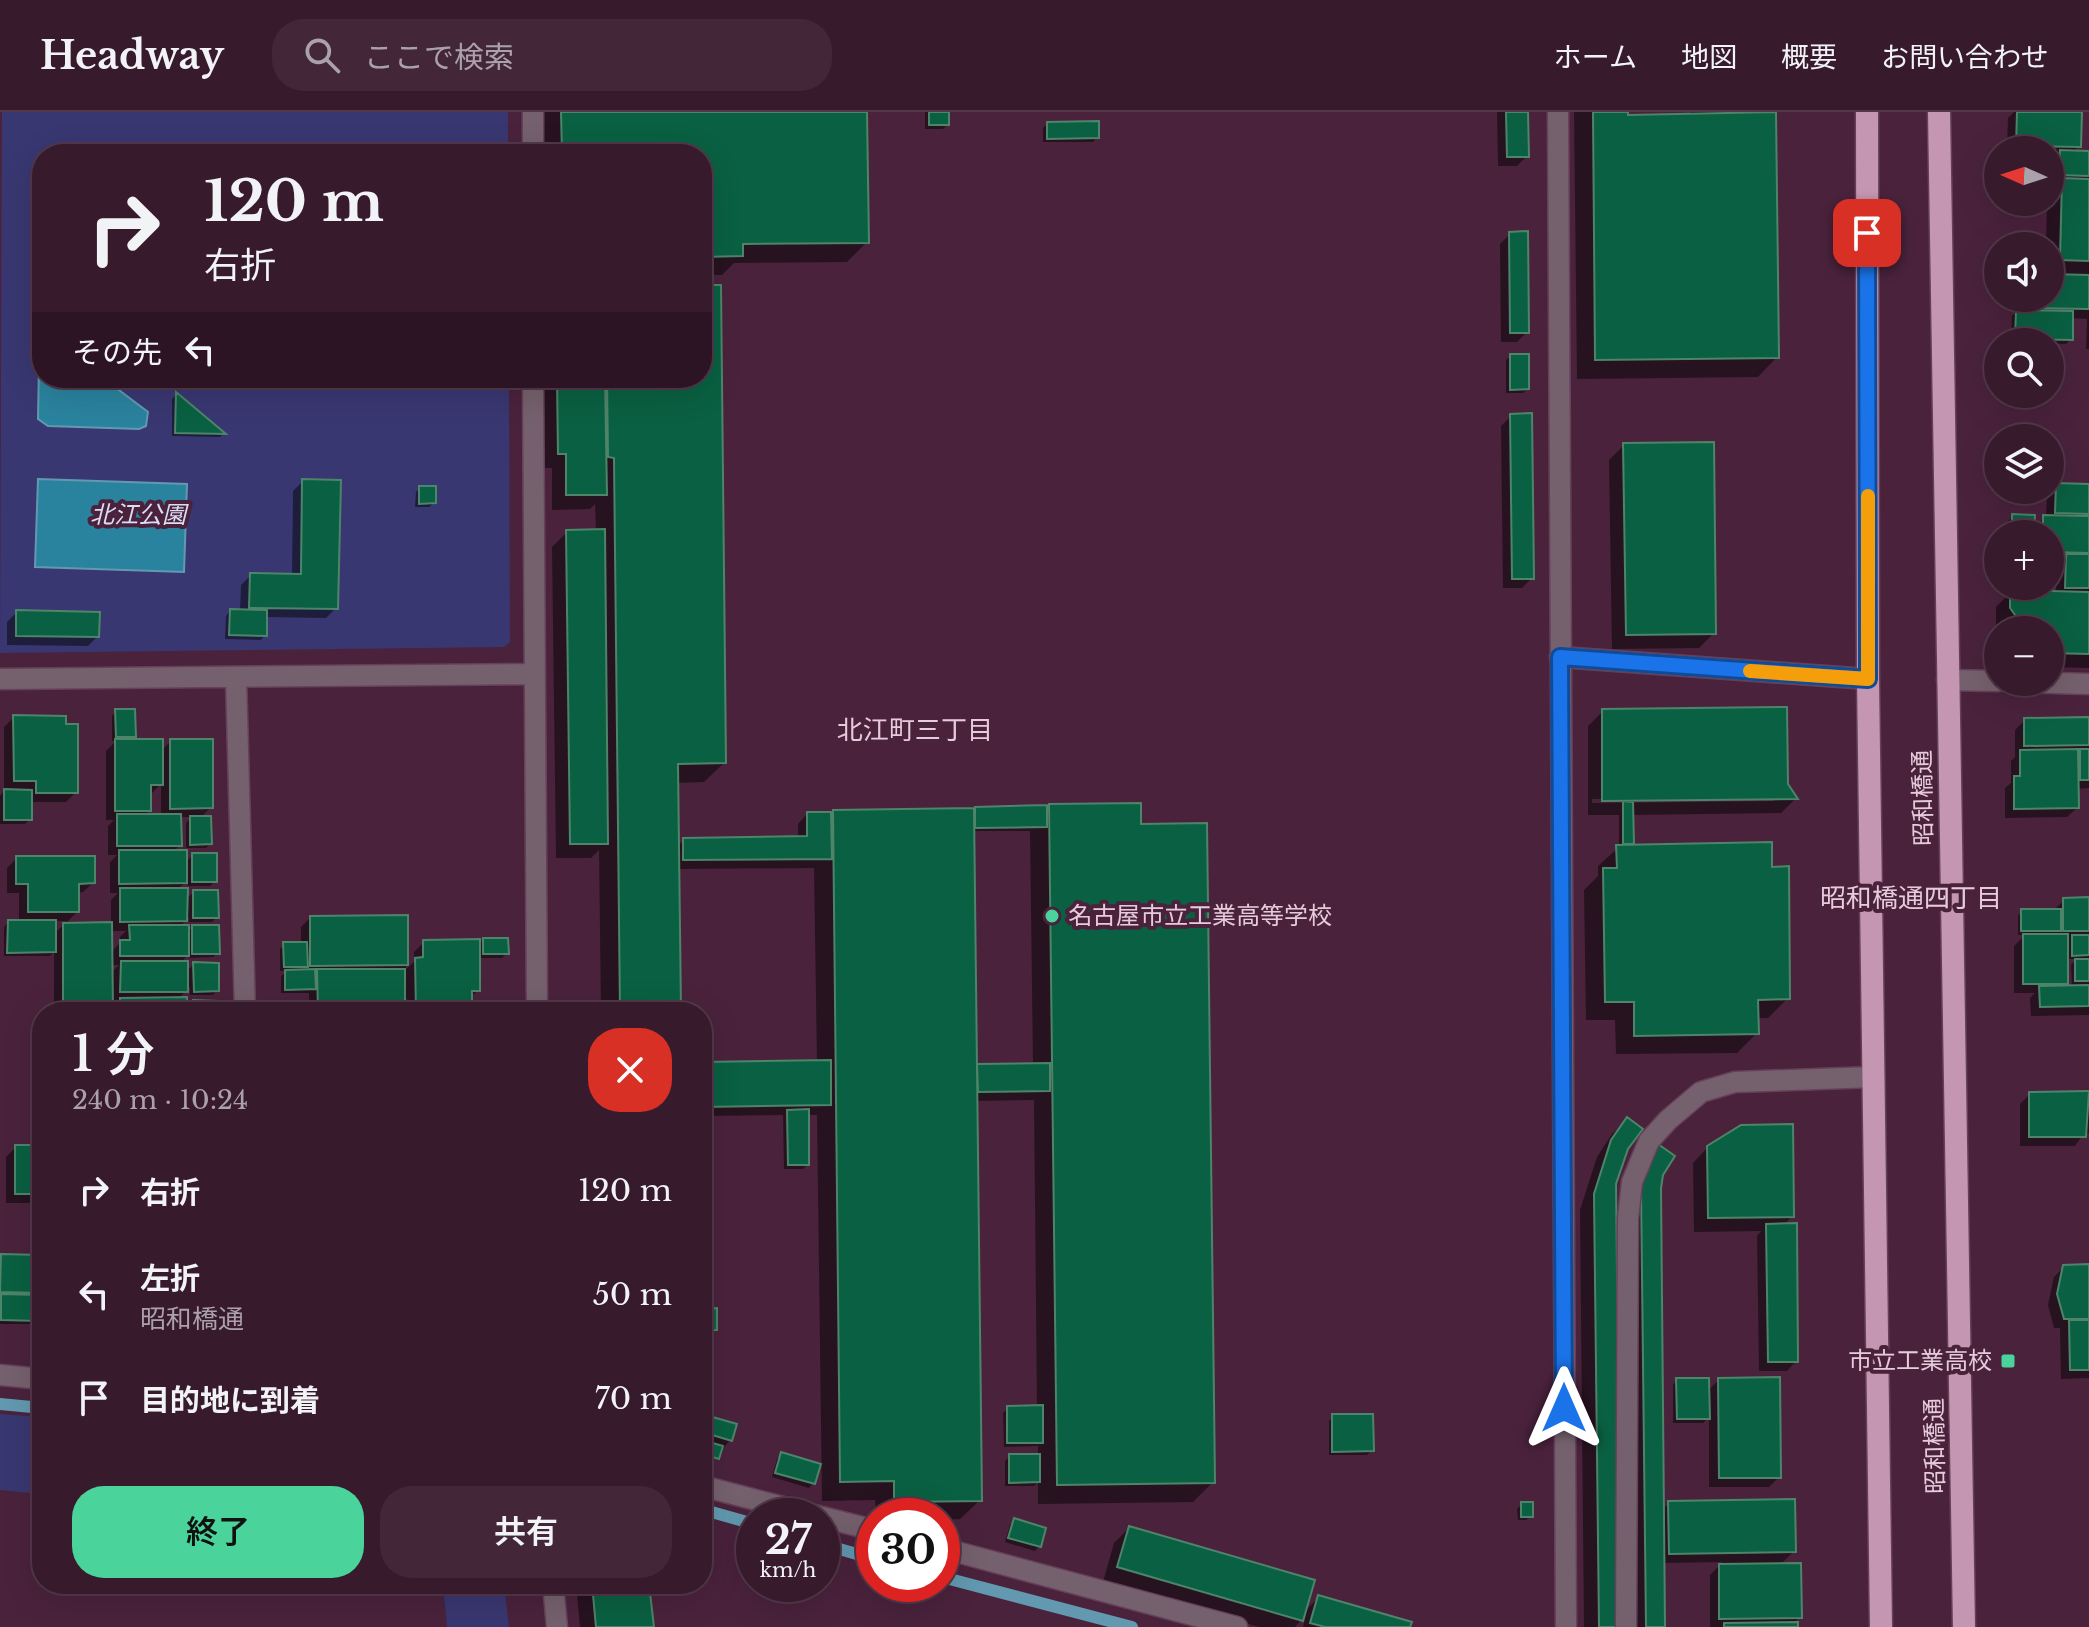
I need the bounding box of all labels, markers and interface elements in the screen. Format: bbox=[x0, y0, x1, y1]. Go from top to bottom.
search box bbox=[272, 19, 832, 91]
text: Headway bbox=[40, 32, 224, 79]
icon: search bbox=[300, 33, 344, 77]
text: ここで検索 bbox=[364, 39, 514, 76]
text: ホーム bbox=[1554, 40, 1637, 75]
text: 地図 bbox=[1681, 40, 1737, 75]
text: 概要 bbox=[1781, 40, 1837, 75]
text: お問い合わせ bbox=[1881, 40, 2049, 75]
north arrow bbox=[1984, 136, 2064, 216]
map controls bbox=[1984, 136, 2064, 696]
text: 120 m bbox=[204, 167, 384, 236]
icon: right bbox=[72, 176, 176, 280]
pin bbox=[1833, 199, 1901, 267]
icon: arrive bbox=[1845, 211, 1889, 255]
button: sound bbox=[1984, 232, 2064, 312]
text: 右折 bbox=[204, 243, 276, 288]
icon: left bbox=[178, 328, 222, 372]
button: search bbox=[1984, 328, 2064, 408]
text: その先 bbox=[72, 334, 162, 371]
button: layers bbox=[1984, 424, 2064, 504]
park label: 北江公園 bbox=[90, 500, 189, 529]
button: + bbox=[1984, 520, 2064, 600]
button: − bbox=[1984, 616, 2064, 696]
district label: 北江町三丁目 bbox=[837, 714, 993, 746]
street label: 昭和橋通 bbox=[1907, 750, 1938, 846]
district label: 昭和橋通四丁目 bbox=[1820, 882, 2002, 914]
place label: 名古屋市立工業高等学校 bbox=[1068, 901, 1332, 930]
marker: 名古屋市立工業高等学校 bbox=[1043, 907, 1061, 925]
text: 1 分 bbox=[72, 1024, 154, 1084]
button: close bbox=[588, 1028, 672, 1112]
text: 240 m · 10:24 bbox=[72, 1084, 248, 1116]
icon: right bbox=[72, 1168, 116, 1212]
text: 120 m bbox=[578, 1172, 672, 1209]
text: 右折 bbox=[140, 1174, 200, 1211]
text: 左折 bbox=[140, 1260, 200, 1297]
icon: left bbox=[72, 1272, 116, 1316]
text: 50 m bbox=[593, 1276, 672, 1313]
text: 昭和橋通 bbox=[140, 1303, 244, 1335]
place label: 市立工業高校 bbox=[1848, 1346, 1992, 1375]
marker: 市立工業高校 bbox=[1999, 1352, 2017, 1370]
position arrow bbox=[1522, 1366, 1606, 1450]
icon: arrive bbox=[72, 1376, 116, 1420]
text: 70 m bbox=[595, 1380, 672, 1417]
text: 目的地に到着 bbox=[140, 1382, 320, 1419]
street label: 昭和橋通 bbox=[1919, 1398, 1950, 1494]
button: 終了 bbox=[72, 1486, 364, 1578]
button: 共有 bbox=[380, 1486, 672, 1578]
speed limit sign: 30 bbox=[856, 1498, 960, 1602]
text: 27 bbox=[765, 1515, 811, 1565]
text: km/h bbox=[760, 1558, 816, 1582]

